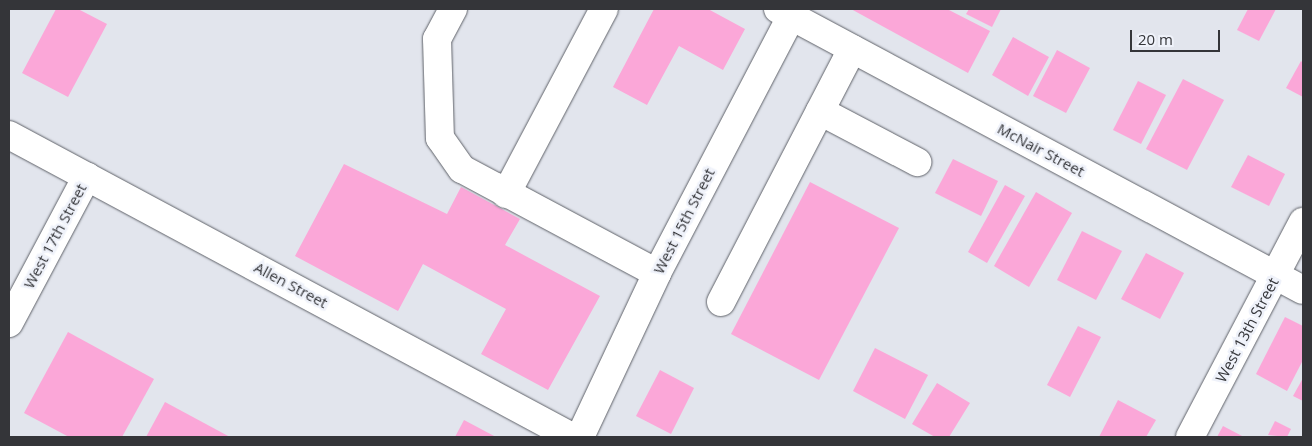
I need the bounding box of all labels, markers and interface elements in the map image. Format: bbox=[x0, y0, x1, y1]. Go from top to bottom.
scale bar bbox=[1132, 20, 1222, 52]
text: 20 m bbox=[1138, 29, 1173, 49]
street label: McNair Street bbox=[994, 120, 1088, 180]
street label: West 15th Street bbox=[650, 165, 718, 277]
street label: West 17th Street bbox=[20, 180, 90, 292]
street label: Allen Street bbox=[251, 258, 331, 312]
street label: West 13th Street bbox=[1212, 274, 1282, 386]

